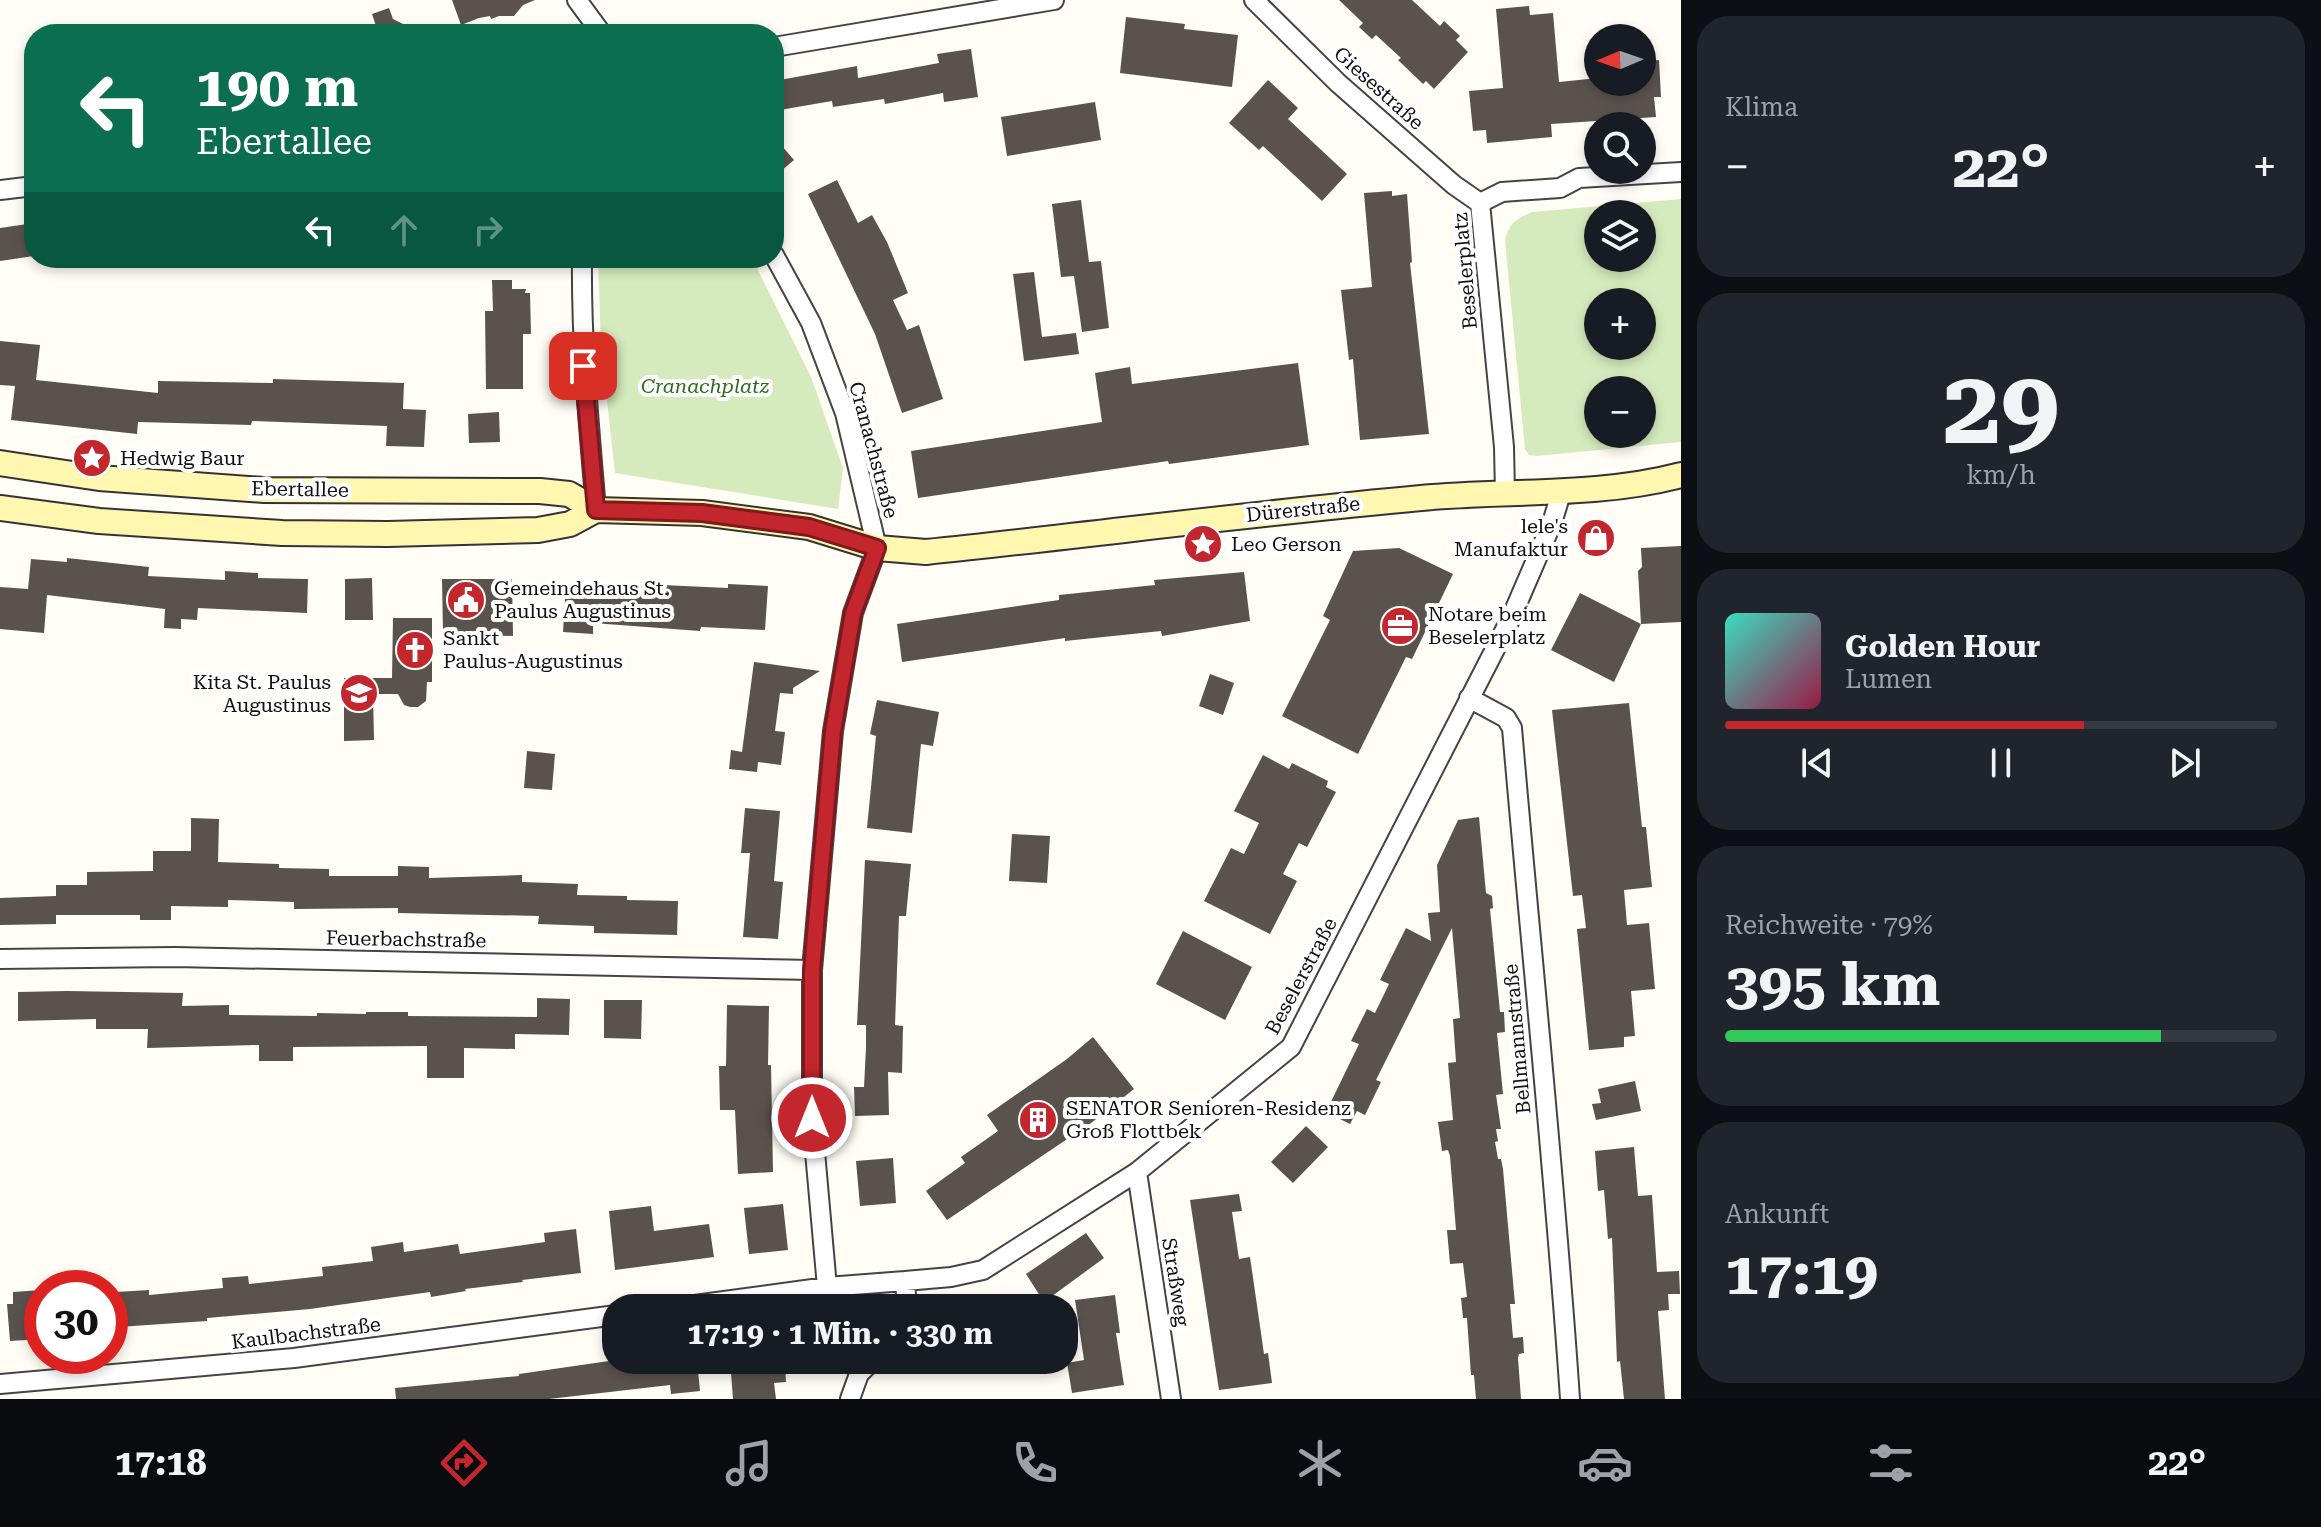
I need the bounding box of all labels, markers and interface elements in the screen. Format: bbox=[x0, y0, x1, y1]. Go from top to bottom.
north arrow bbox=[1584, 24, 1656, 96]
map controls bbox=[1584, 24, 1656, 448]
street label: Giesestraße bbox=[1329, 41, 1429, 135]
text: 190 m bbox=[196, 54, 358, 120]
icon: left bbox=[64, 56, 168, 160]
text: Klima bbox=[1725, 92, 1798, 122]
button: search bbox=[1584, 112, 1656, 184]
text: Ebertallee bbox=[196, 121, 372, 163]
text: 22° bbox=[1952, 131, 2050, 202]
text: − bbox=[1725, 141, 1750, 193]
text: + bbox=[2252, 141, 2277, 193]
button: layers bbox=[1584, 200, 1656, 272]
icon: left bbox=[298, 208, 342, 252]
icon: ahead bbox=[382, 208, 426, 252]
icon: right bbox=[466, 208, 510, 252]
street label: Beselerplatz bbox=[1448, 212, 1482, 330]
button: + bbox=[1584, 288, 1656, 360]
pin bbox=[549, 332, 617, 400]
icon: arrive bbox=[561, 344, 605, 388]
text: 29 bbox=[1943, 347, 2059, 468]
park label: Cranachplatz bbox=[641, 374, 769, 398]
button: − bbox=[1584, 376, 1656, 448]
street label: Cranachstraße bbox=[844, 379, 904, 521]
place icon: Hedwig Baur bbox=[71, 437, 113, 479]
place label: Hedwig Baur bbox=[120, 446, 244, 470]
text: km/h bbox=[1966, 460, 2036, 490]
street label: Ebertallee bbox=[251, 476, 349, 502]
street label: Dürerstraße bbox=[1245, 491, 1361, 527]
place label: lele's Manufaktur bbox=[1454, 514, 1568, 561]
shop icon: lele's Manufaktur bbox=[1575, 517, 1617, 559]
place icon: Leo Gerson bbox=[1182, 523, 1224, 565]
place label: Leo Gerson bbox=[1231, 532, 1342, 556]
place label: Gemeindehaus St. Paulus Augustinus bbox=[494, 576, 671, 623]
public building icon: Gemeindehaus St. Paulus Augustinus bbox=[445, 579, 487, 621]
place label: Notare beim Beselerplatz bbox=[1428, 602, 1547, 649]
office icon: Notare beim Beselerplatz bbox=[1379, 605, 1421, 647]
place label: Sankt Paulus-Augustinus bbox=[443, 626, 623, 673]
church icon: Sankt Paulus-Augustinus bbox=[394, 629, 436, 671]
text: Golden Hour bbox=[1845, 629, 2040, 664]
text: Lumen bbox=[1845, 664, 1932, 694]
place label: Kita St. Paulus Augustinus bbox=[193, 670, 331, 717]
school or university icon: Kita St. Paulus Augustinus bbox=[338, 672, 380, 714]
icon: previous bbox=[1795, 741, 1839, 785]
icon: pause bbox=[1979, 741, 2023, 785]
icon: next bbox=[2163, 741, 2207, 785]
text: Reichweite · 79% bbox=[1725, 910, 1933, 940]
street label: Beselerstraße bbox=[1260, 913, 1342, 1039]
street label: Feuerbachstraße bbox=[326, 926, 486, 952]
text: 395 km bbox=[1725, 949, 1940, 1020]
street label: Bellmannstraße bbox=[1498, 963, 1536, 1115]
position arrow bbox=[770, 1076, 854, 1160]
place label: SENATOR Senioren-Residenz Groß Flottbek bbox=[1066, 1096, 1351, 1143]
building icon: SENATOR Senioren-Residenz Groß Flottbek bbox=[1017, 1099, 1059, 1141]
text: Ankunft bbox=[1725, 1199, 1829, 1229]
street label: Straßweg bbox=[1157, 1236, 1195, 1329]
text: 17:19 bbox=[1725, 1238, 1878, 1309]
speed limit sign: 30 bbox=[24, 1270, 128, 1374]
street label: Kaulbachstraße bbox=[230, 1312, 382, 1354]
text: 17:19 · 1 Min. · 330 m bbox=[687, 1316, 993, 1351]
icon: directions bbox=[436, 1435, 492, 1491]
icon: music bbox=[721, 1435, 777, 1491]
icon: phone bbox=[1007, 1435, 1063, 1491]
icon: climate bbox=[1292, 1435, 1348, 1491]
icon: car bbox=[1577, 1435, 1633, 1491]
icon: filters bbox=[1863, 1435, 1919, 1491]
text: 17:18 bbox=[115, 1442, 207, 1484]
text: 22° bbox=[2148, 1442, 2206, 1484]

